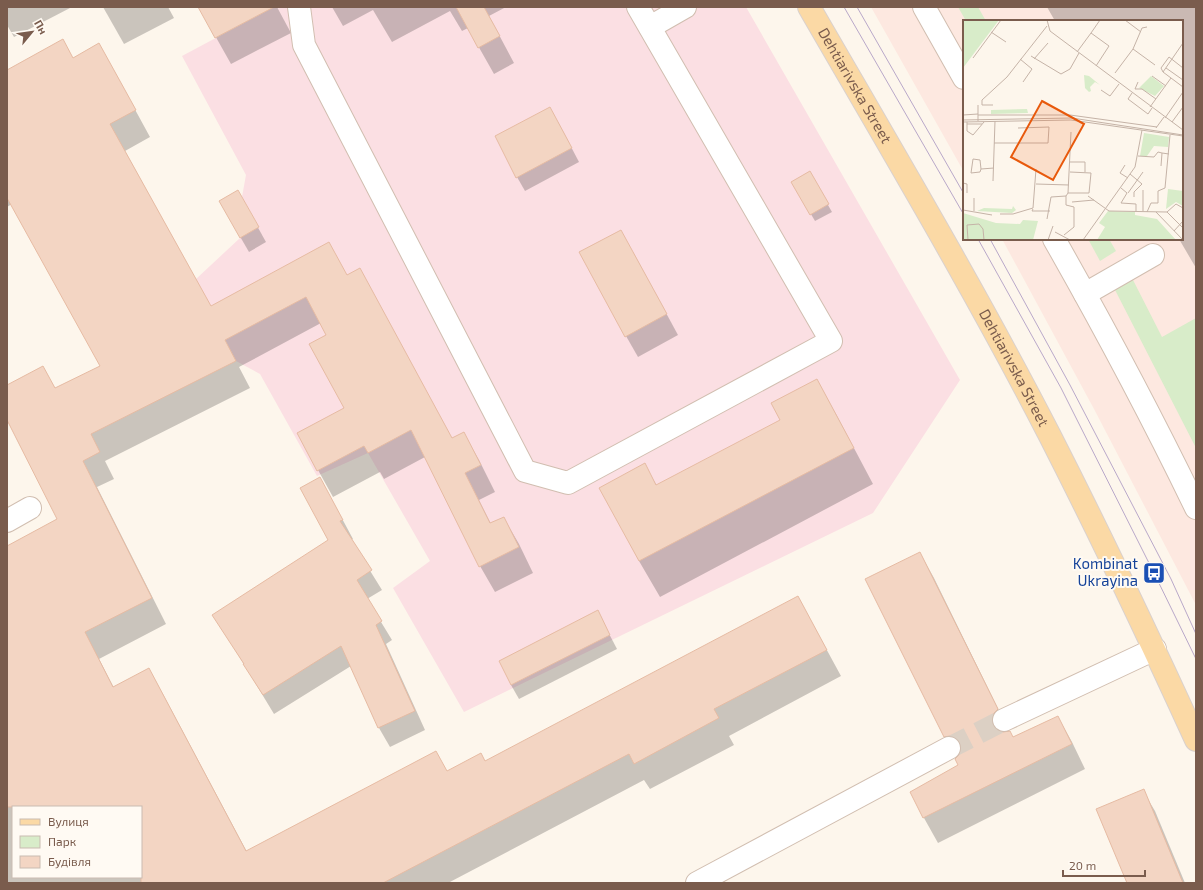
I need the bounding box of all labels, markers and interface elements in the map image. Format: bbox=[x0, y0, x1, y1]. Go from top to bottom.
north arrow bbox=[12, 12, 52, 52]
text: Пн bbox=[32, 18, 50, 36]
inset map bbox=[963, 20, 1183, 240]
street label: Dehtiarivska Street bbox=[815, 24, 896, 147]
street label: Dehtiarivska Street bbox=[976, 305, 1054, 429]
place label: Kombinat Ukrayina bbox=[1073, 554, 1138, 589]
bus stop icon: Kombinat Ukrayina bbox=[1141, 560, 1167, 586]
legend bbox=[12, 806, 142, 878]
text: Вулиця bbox=[48, 814, 89, 829]
text: Парк bbox=[48, 834, 77, 848]
scale bar bbox=[1063, 852, 1145, 878]
text: Будівля bbox=[48, 854, 91, 869]
text: 20 m bbox=[1069, 858, 1096, 872]

